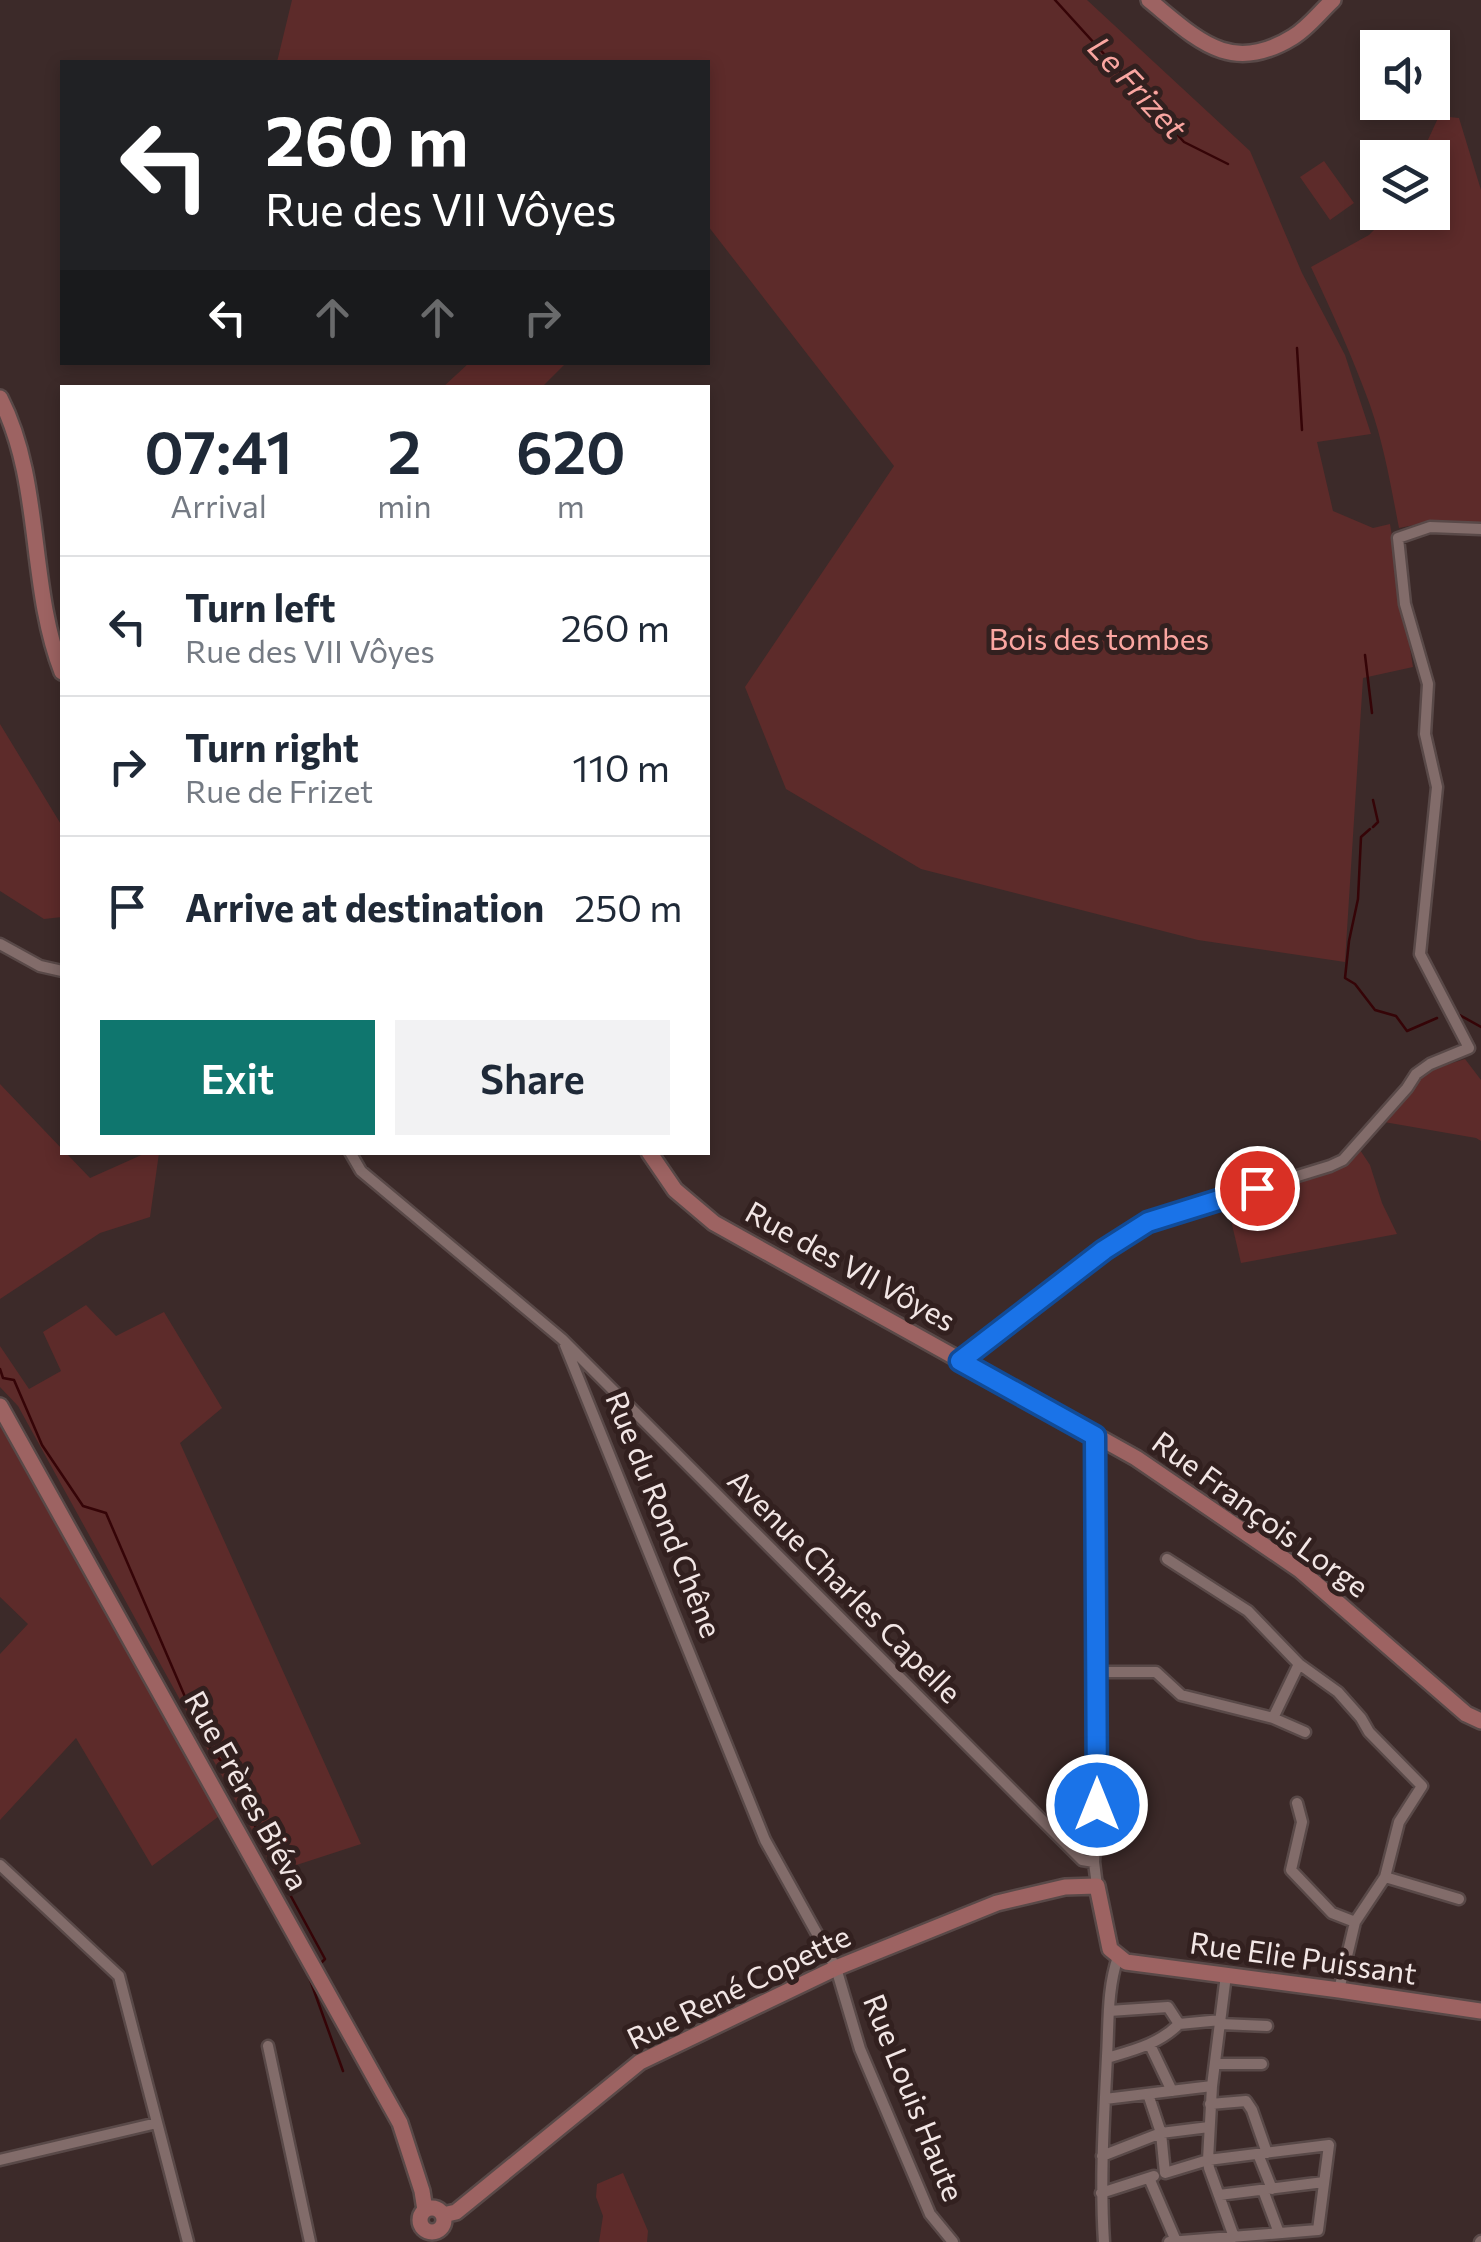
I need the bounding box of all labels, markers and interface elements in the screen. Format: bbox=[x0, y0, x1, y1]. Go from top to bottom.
water label: Le Frizet bbox=[1081, 27, 1197, 147]
map controls bbox=[1360, 30, 1450, 230]
button: sound bbox=[1360, 30, 1450, 120]
text: 260 m bbox=[265, 95, 469, 180]
icon: left bbox=[100, 100, 230, 230]
button: layers bbox=[1360, 140, 1450, 230]
text: Rue des VII Vôyes bbox=[265, 180, 616, 235]
icon: left bbox=[200, 290, 255, 345]
icon: ahead bbox=[305, 290, 360, 345]
icon: ahead bbox=[410, 290, 465, 345]
icon: right bbox=[515, 290, 570, 345]
text: 07:41 bbox=[144, 413, 293, 486]
text: 2 bbox=[387, 413, 421, 486]
text: 620 bbox=[516, 413, 626, 486]
text: Arrival bbox=[170, 485, 267, 525]
text: min bbox=[377, 485, 432, 525]
text: m bbox=[557, 485, 585, 525]
text: Turn left bbox=[185, 583, 336, 630]
icon: left bbox=[100, 599, 155, 654]
text: 260 m bbox=[561, 603, 670, 650]
park label: Bois des tombes bbox=[989, 619, 1209, 656]
text: Rue des VII Vôyes bbox=[185, 630, 435, 670]
text: Turn right bbox=[185, 723, 359, 770]
icon: right bbox=[100, 739, 155, 794]
text: 110 m bbox=[572, 743, 670, 790]
text: Rue de Frizet bbox=[185, 770, 373, 810]
icon: arrive bbox=[100, 879, 155, 934]
text: Arrive at destination bbox=[185, 883, 544, 930]
text: 250 m bbox=[574, 883, 683, 930]
button: Exit bbox=[100, 1020, 375, 1135]
button: Share bbox=[395, 1020, 670, 1135]
pin bbox=[1215, 1146, 1300, 1231]
icon: arrive bbox=[1230, 1161, 1285, 1216]
street label: Rue des VII Vôyes bbox=[740, 1192, 963, 1338]
street label: Rue du Rond Chêne bbox=[599, 1386, 732, 1642]
street label: Rue François Lorge bbox=[1146, 1422, 1377, 1604]
street label: Avenue Charles Capelle bbox=[721, 1461, 970, 1710]
street label: Rue Frères Biéva bbox=[178, 1684, 318, 1896]
position arrow bbox=[1045, 1753, 1149, 1857]
street label: Rue René Copette bbox=[620, 1916, 856, 2056]
street label: Rue Elie Puissant bbox=[1188, 1922, 1419, 1991]
street label: Rue Louis Haute bbox=[857, 1988, 974, 2206]

